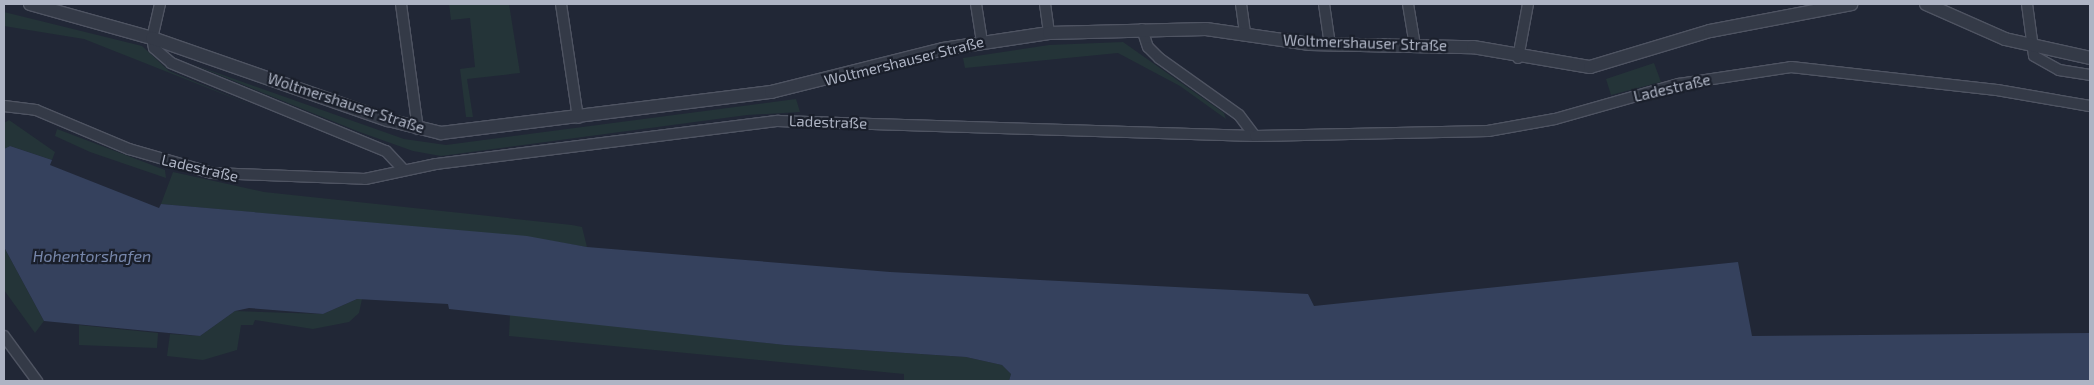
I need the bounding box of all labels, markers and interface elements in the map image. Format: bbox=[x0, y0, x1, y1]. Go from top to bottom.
street label: Woltmershauser Straße bbox=[1283, 31, 1447, 55]
street label: Woltmershauser Straße bbox=[822, 32, 986, 90]
street label: Woltmershauser Straße bbox=[265, 69, 427, 137]
street label: Ladestraße bbox=[1632, 70, 1712, 106]
street label: Ladestraße bbox=[789, 112, 867, 132]
street label: Ladestraße bbox=[160, 150, 240, 186]
water label: Hohentorshafen bbox=[33, 246, 151, 266]

